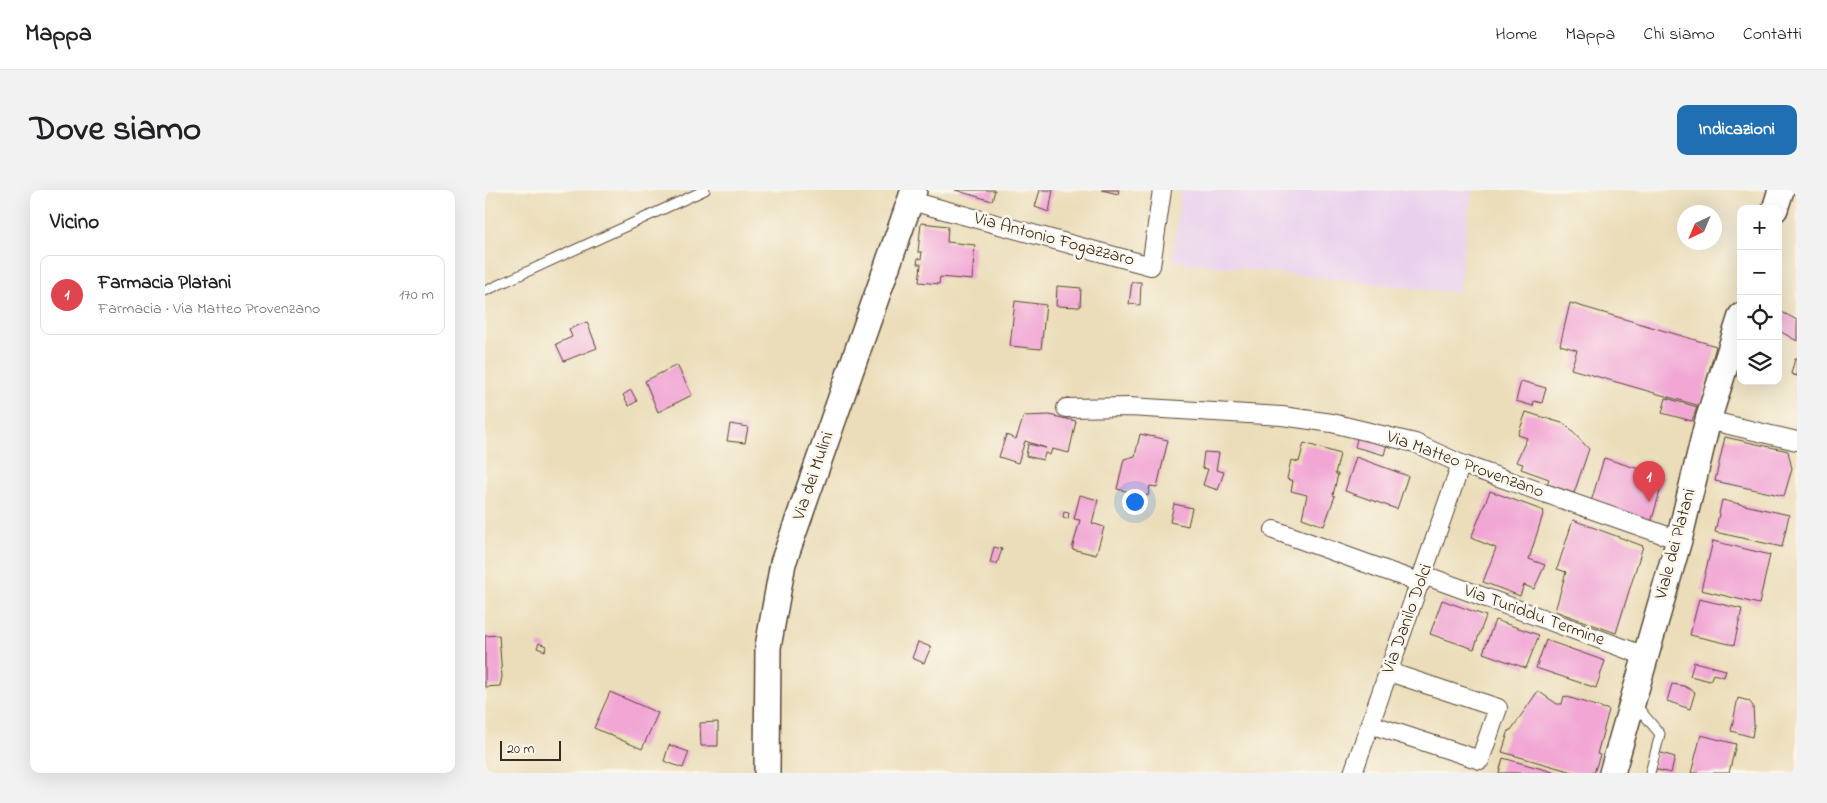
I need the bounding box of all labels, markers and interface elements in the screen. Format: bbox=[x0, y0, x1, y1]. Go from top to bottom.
text: Mappa bbox=[25, 17, 92, 52]
text: Home bbox=[1495, 22, 1537, 48]
text: Mappa bbox=[1565, 22, 1615, 48]
text: Chi siamo bbox=[1643, 22, 1715, 48]
text: Contatti bbox=[1743, 22, 1802, 48]
text: Dove siamo bbox=[30, 105, 201, 156]
button: Indicazioni bbox=[1677, 105, 1797, 155]
north arrow bbox=[1677, 205, 1722, 250]
map controls bbox=[1737, 205, 1782, 385]
button: + bbox=[1737, 205, 1782, 250]
street label: Via Antonio Fogazzaro bbox=[970, 206, 1137, 275]
text: Vicino bbox=[50, 208, 99, 238]
button: − bbox=[1737, 250, 1782, 295]
text: Farmacia Platani bbox=[98, 270, 231, 297]
text: 1 bbox=[64, 283, 70, 307]
text: 170 m bbox=[399, 283, 434, 307]
button: locate bbox=[1737, 295, 1782, 340]
text: Farmacia · Via Matteo Provenzano bbox=[98, 297, 320, 321]
button: layers bbox=[1737, 340, 1782, 385]
street label: Via Matteo Provenzano bbox=[1382, 424, 1547, 506]
street label: Via dei Mulini bbox=[786, 428, 841, 525]
pin: 1 bbox=[1633, 461, 1665, 502]
street label: Viale dei Platani bbox=[1648, 486, 1703, 603]
your location bbox=[1122, 489, 1148, 515]
street label: Via Danilo Dolci bbox=[1376, 560, 1440, 678]
street label: Via Turiddu Termine bbox=[1459, 578, 1609, 654]
scale bar bbox=[500, 738, 561, 761]
text: 20 m bbox=[507, 739, 534, 760]

